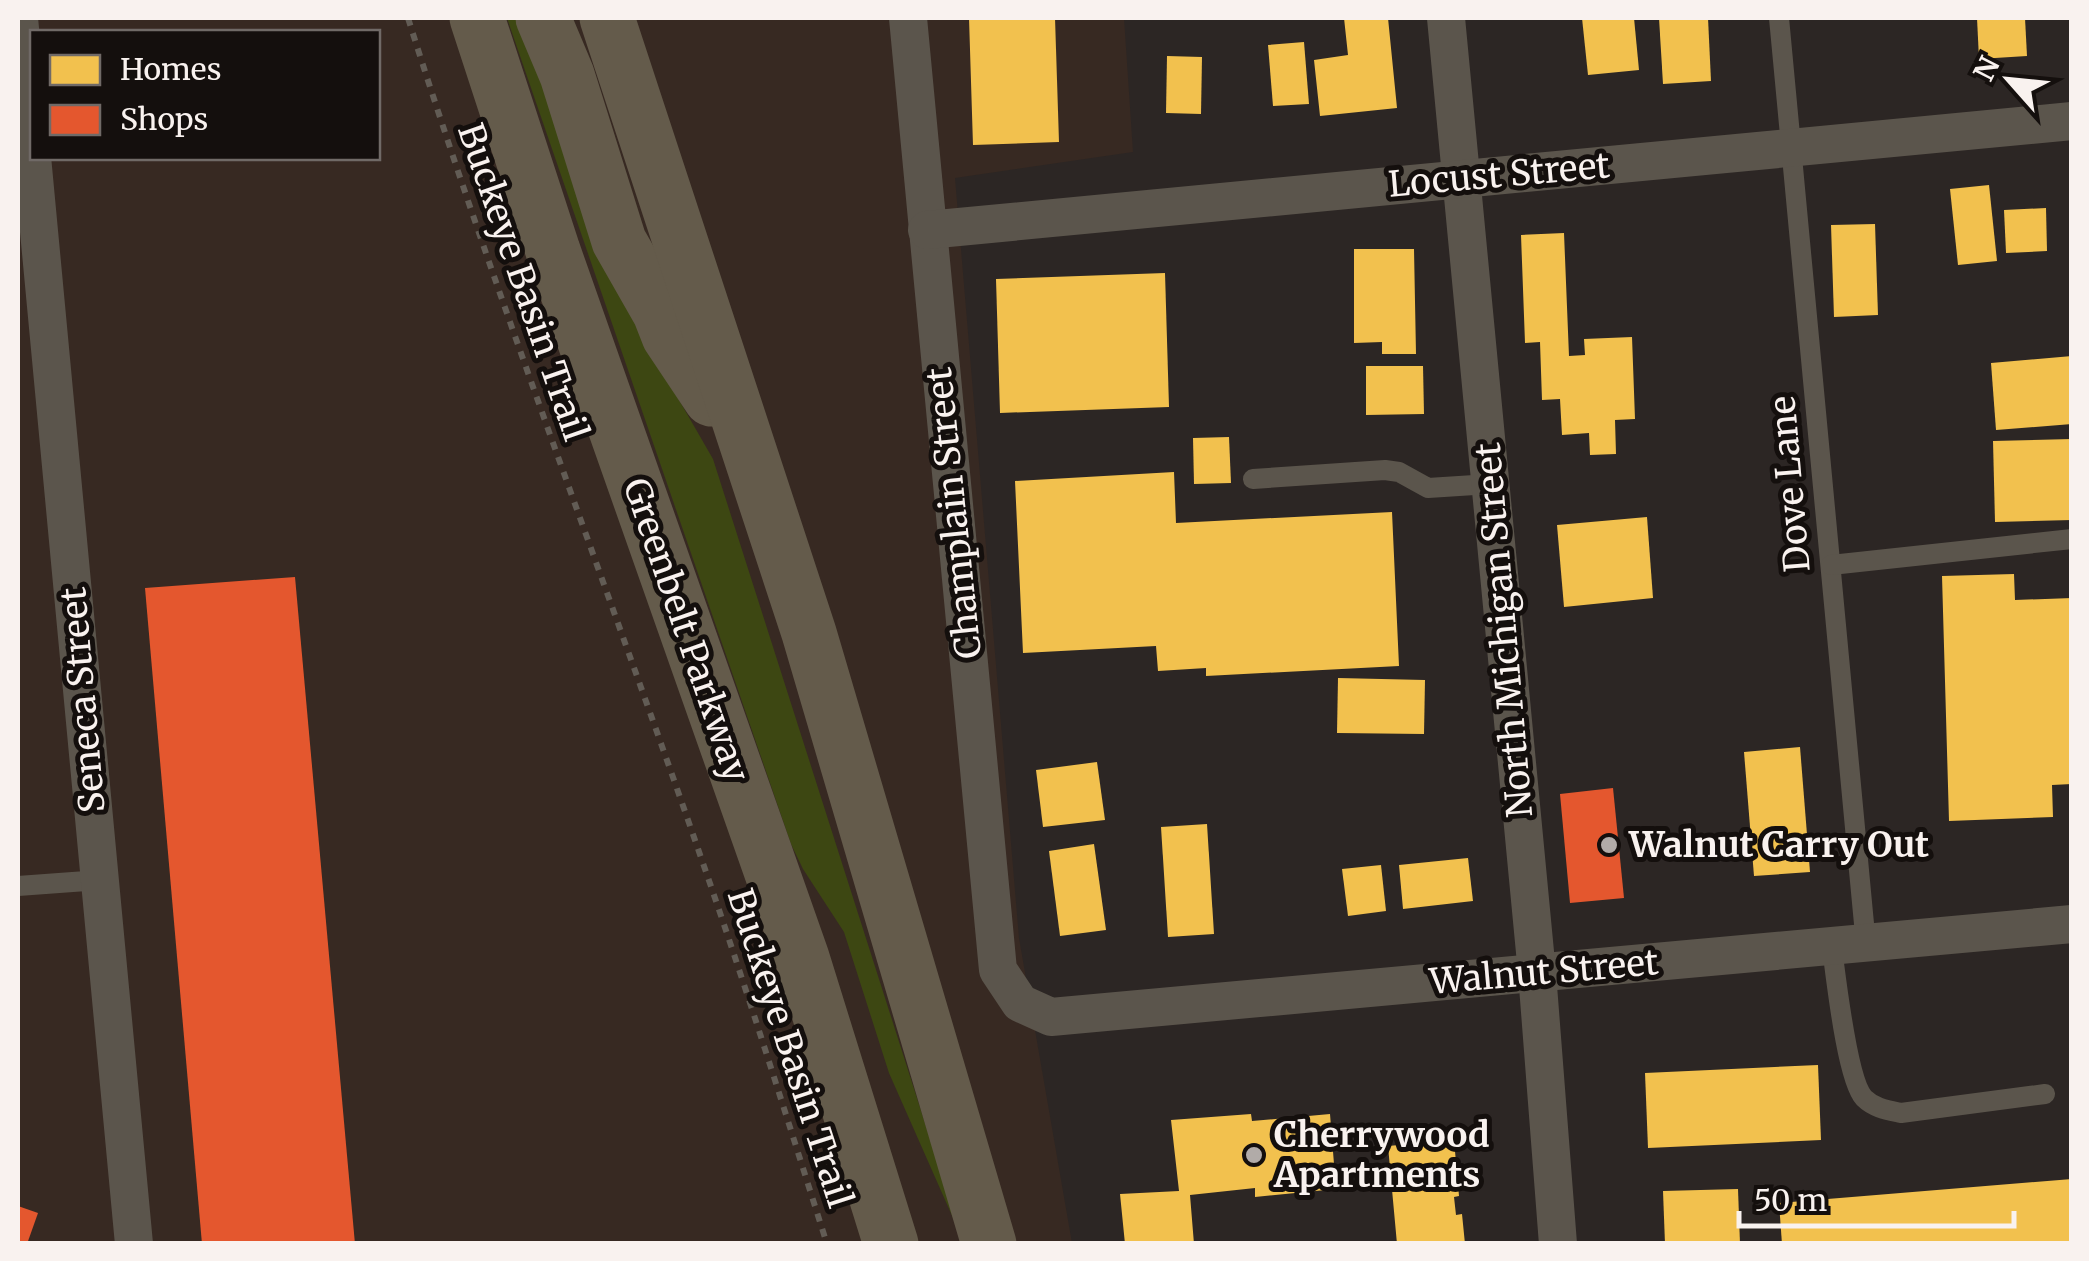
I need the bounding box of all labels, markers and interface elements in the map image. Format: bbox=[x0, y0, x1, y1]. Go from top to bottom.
legend bbox=[30, 30, 380, 160]
north arrow bbox=[1959, 30, 2059, 130]
text: Homes bbox=[120, 50, 221, 88]
text: N bbox=[1966, 51, 2008, 87]
text: Shops bbox=[120, 100, 208, 138]
street label: Buckeye Basin Trail bbox=[448, 118, 598, 446]
street label: Locust Street bbox=[1386, 143, 1612, 207]
street label: Champlain Street bbox=[917, 365, 991, 661]
street label: Dove Lane bbox=[1760, 394, 1820, 574]
street label: North Michigan Street bbox=[1466, 440, 1542, 819]
street label: Greenbelt Parkway bbox=[613, 473, 759, 788]
street label: Seneca Street bbox=[51, 585, 115, 815]
place label: Walnut Carry Out bbox=[1628, 823, 1929, 867]
marker: Walnut Carry Out bbox=[1598, 834, 1620, 856]
street label: Buckeye Basin Trail bbox=[718, 883, 862, 1213]
street label: Walnut Street bbox=[1427, 940, 1661, 1004]
place label: Cherrywood Apartments bbox=[1273, 1113, 1490, 1197]
marker: Cherrywood Apartments bbox=[1243, 1144, 1265, 1166]
scale bar bbox=[1739, 1166, 2014, 1228]
text: 50 m bbox=[1754, 1181, 1827, 1219]

